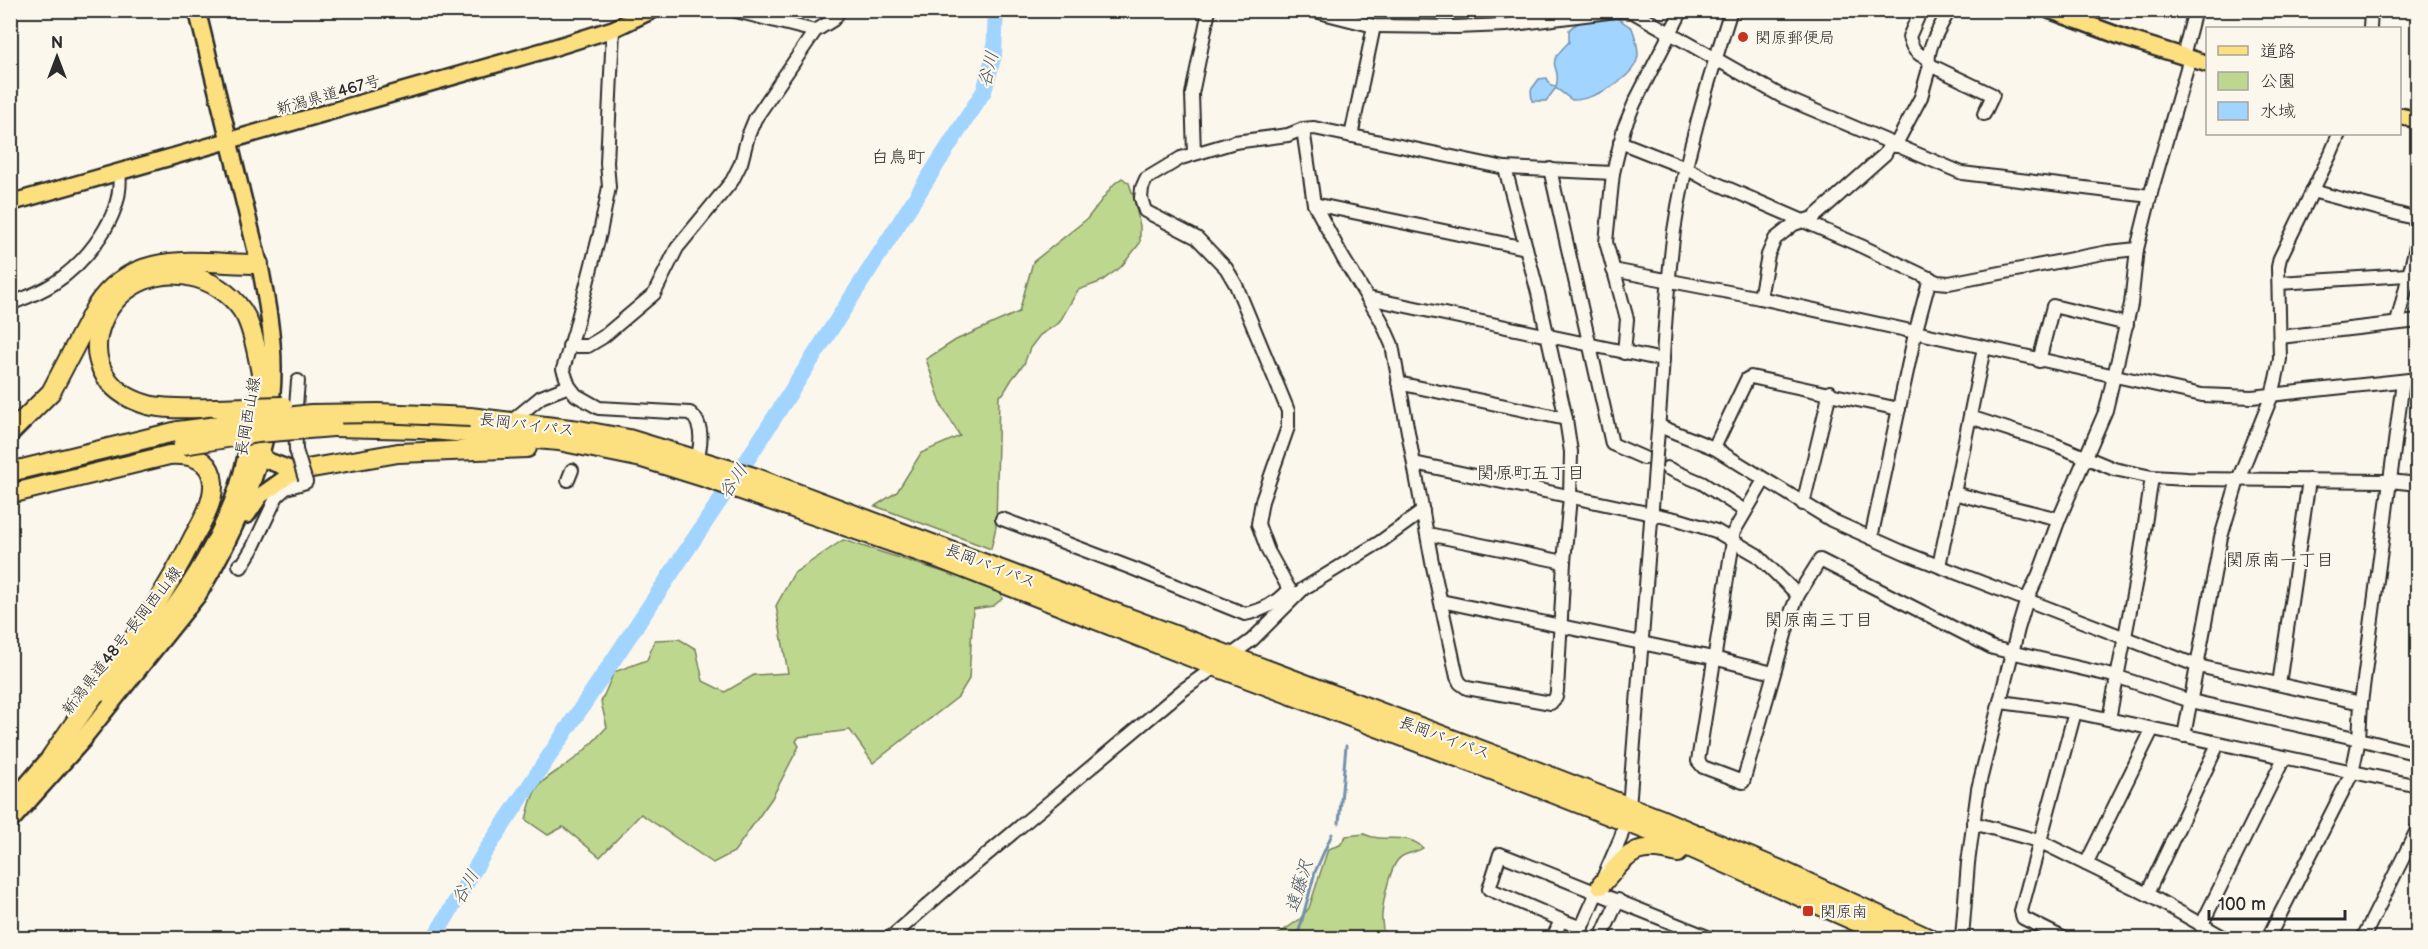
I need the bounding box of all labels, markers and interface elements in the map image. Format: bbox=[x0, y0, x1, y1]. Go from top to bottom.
north arrow bbox=[27, 27, 87, 87]
legend bbox=[2206, 27, 2401, 135]
place label: 関原郵便局 bbox=[1755, 29, 1835, 48]
marker: 関原郵便局 bbox=[1736, 30, 1750, 44]
text: N bbox=[51, 34, 63, 53]
text: 道路 bbox=[2260, 41, 2296, 62]
water label: 谷川 bbox=[974, 49, 1003, 89]
text: 公園 bbox=[2260, 71, 2296, 92]
street label: 新潟県道467号 bbox=[274, 72, 383, 119]
text: 水域 bbox=[2260, 101, 2296, 122]
district label: 白鳥町 bbox=[871, 147, 925, 168]
street label: 長岡西山線 bbox=[232, 375, 265, 457]
street label: 長岡バイパス bbox=[478, 410, 575, 441]
water label: 谷川 bbox=[715, 460, 752, 502]
district label: 関原町五丁目 bbox=[1477, 463, 1585, 484]
street label: 長岡バイパス bbox=[942, 540, 1039, 592]
district label: 関原南一丁目 bbox=[2226, 550, 2334, 571]
street label: 新潟県道48号 長岡西山線 bbox=[58, 563, 186, 719]
district label: 関原南三丁目 bbox=[1765, 610, 1873, 631]
street label: 長岡バイパス bbox=[1396, 713, 1493, 764]
water label: 遠藤沢 bbox=[1282, 856, 1318, 915]
water label: 谷川 bbox=[447, 866, 484, 908]
scale bar bbox=[2209, 883, 2346, 921]
text: 100 m bbox=[2218, 894, 2266, 915]
place label: 関原南 bbox=[1820, 903, 1868, 922]
marker: 関原南 bbox=[1801, 904, 1815, 918]

